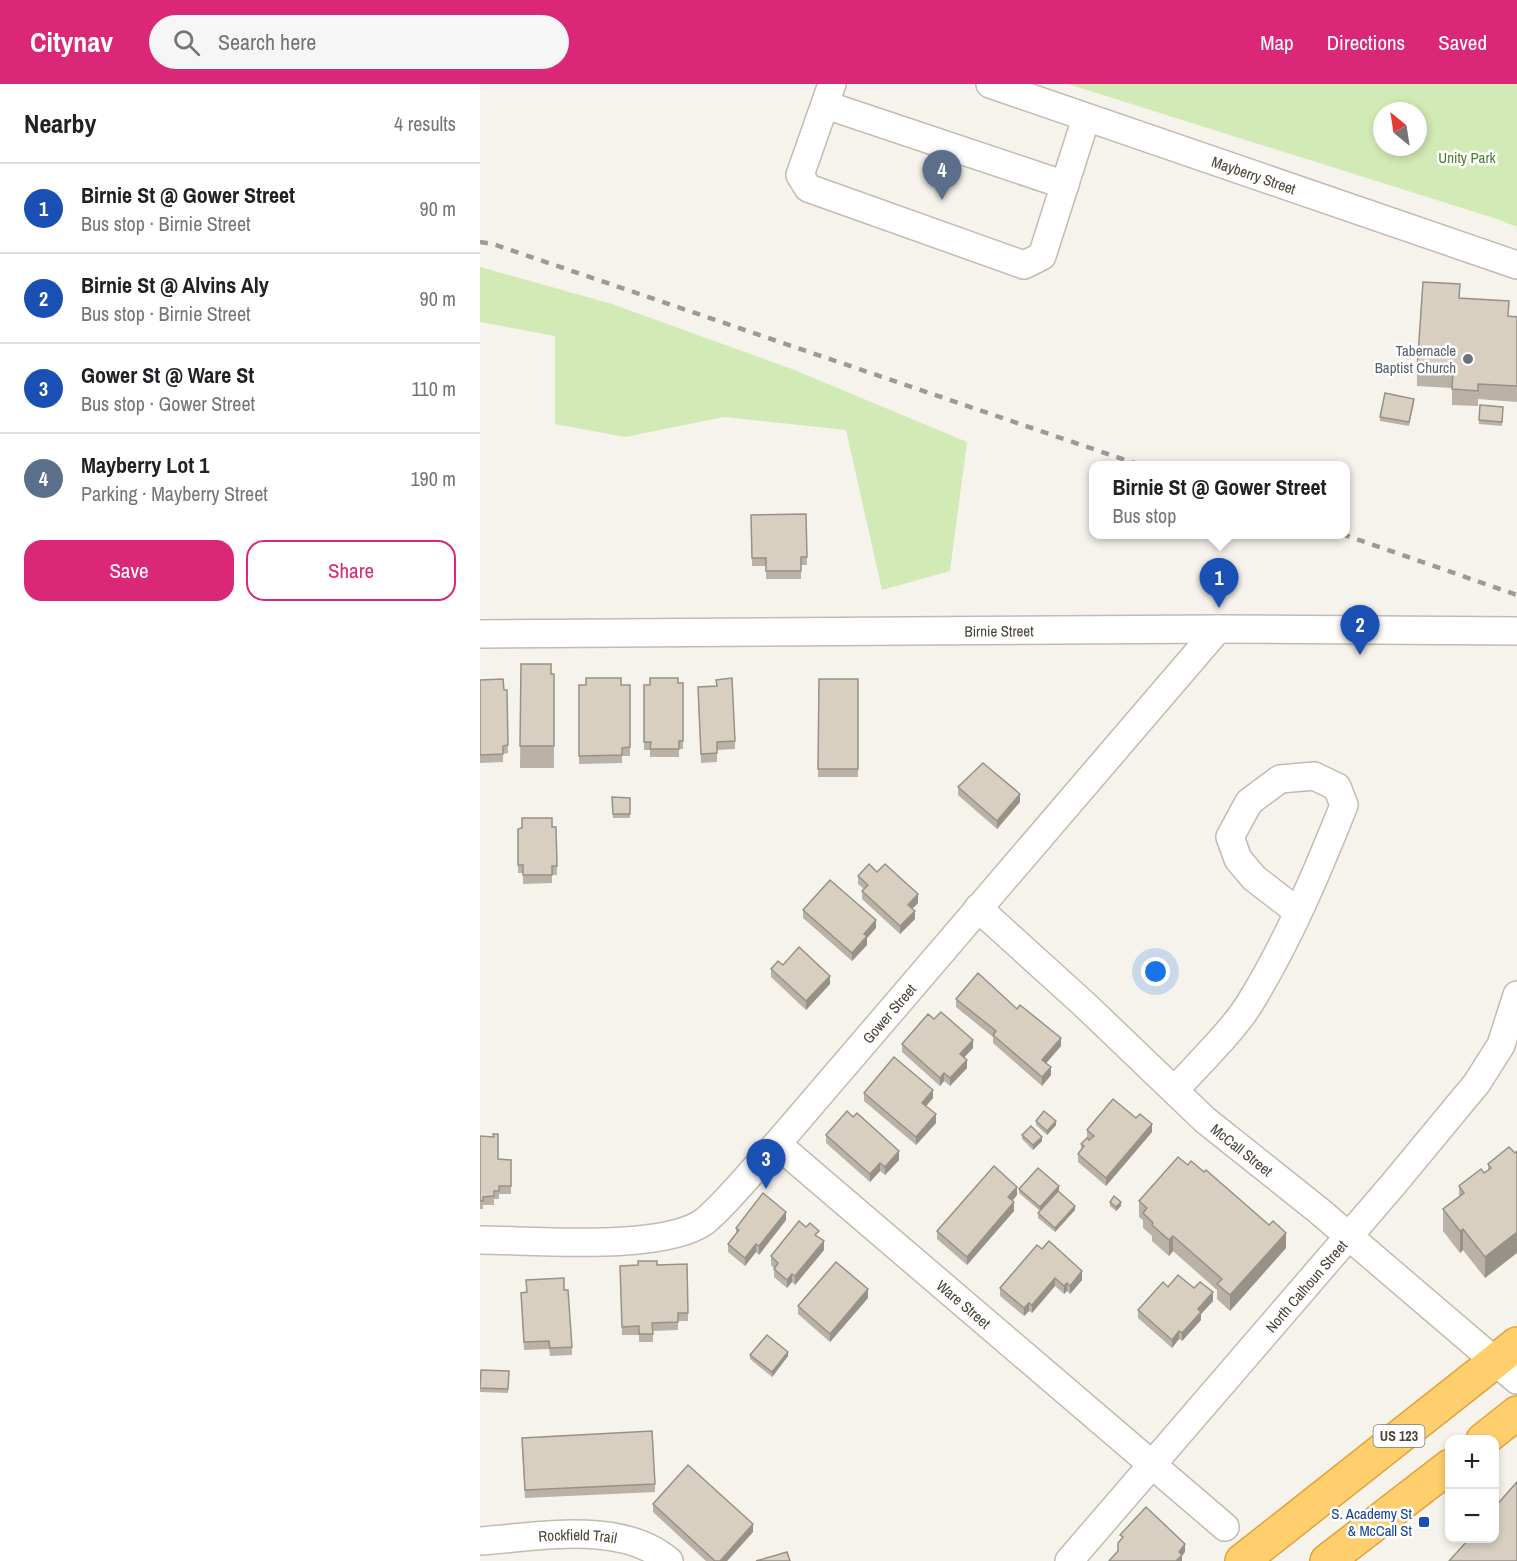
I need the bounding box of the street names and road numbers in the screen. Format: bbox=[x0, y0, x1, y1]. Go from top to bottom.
street label: Mayberry Street bbox=[1209, 150, 1299, 199]
street label: Birnie Street bbox=[964, 620, 1034, 641]
street label: Gower Street bbox=[857, 978, 921, 1048]
street label: McCall Street bbox=[1207, 1118, 1278, 1181]
street label: North Calhoun Street bbox=[1260, 1235, 1352, 1337]
street label: Ware Street bbox=[932, 1275, 996, 1333]
road number: US 123 bbox=[1374, 1425, 1424, 1447]
street label: Rockfield Trail bbox=[538, 1524, 619, 1548]

